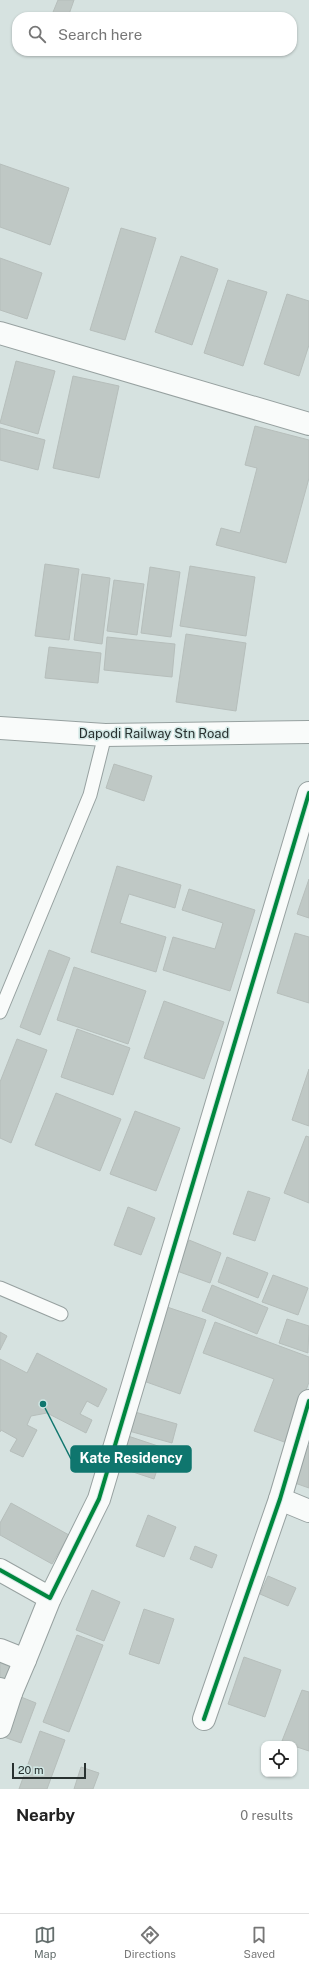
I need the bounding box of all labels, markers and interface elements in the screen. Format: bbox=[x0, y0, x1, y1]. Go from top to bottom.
search box bbox=[12, 12, 297, 56]
icon: search bbox=[26, 23, 48, 45]
text: Search here bbox=[58, 26, 142, 43]
street label: Dapodi Railway Stn Road bbox=[79, 726, 229, 741]
callout: Kate Residency bbox=[71, 1446, 191, 1472]
text: Kate Residency bbox=[79, 1450, 183, 1466]
map controls bbox=[261, 1741, 297, 1777]
button: locate bbox=[261, 1741, 297, 1777]
scale bar bbox=[12, 1761, 86, 1780]
text: 20 m bbox=[18, 1764, 43, 1776]
text: Nearby bbox=[16, 1805, 75, 1825]
text: 0 results bbox=[240, 1808, 293, 1823]
tab: Map bbox=[34, 1924, 56, 1960]
tab: Directions bbox=[124, 1924, 176, 1960]
tab: Saved bbox=[244, 1924, 275, 1960]

